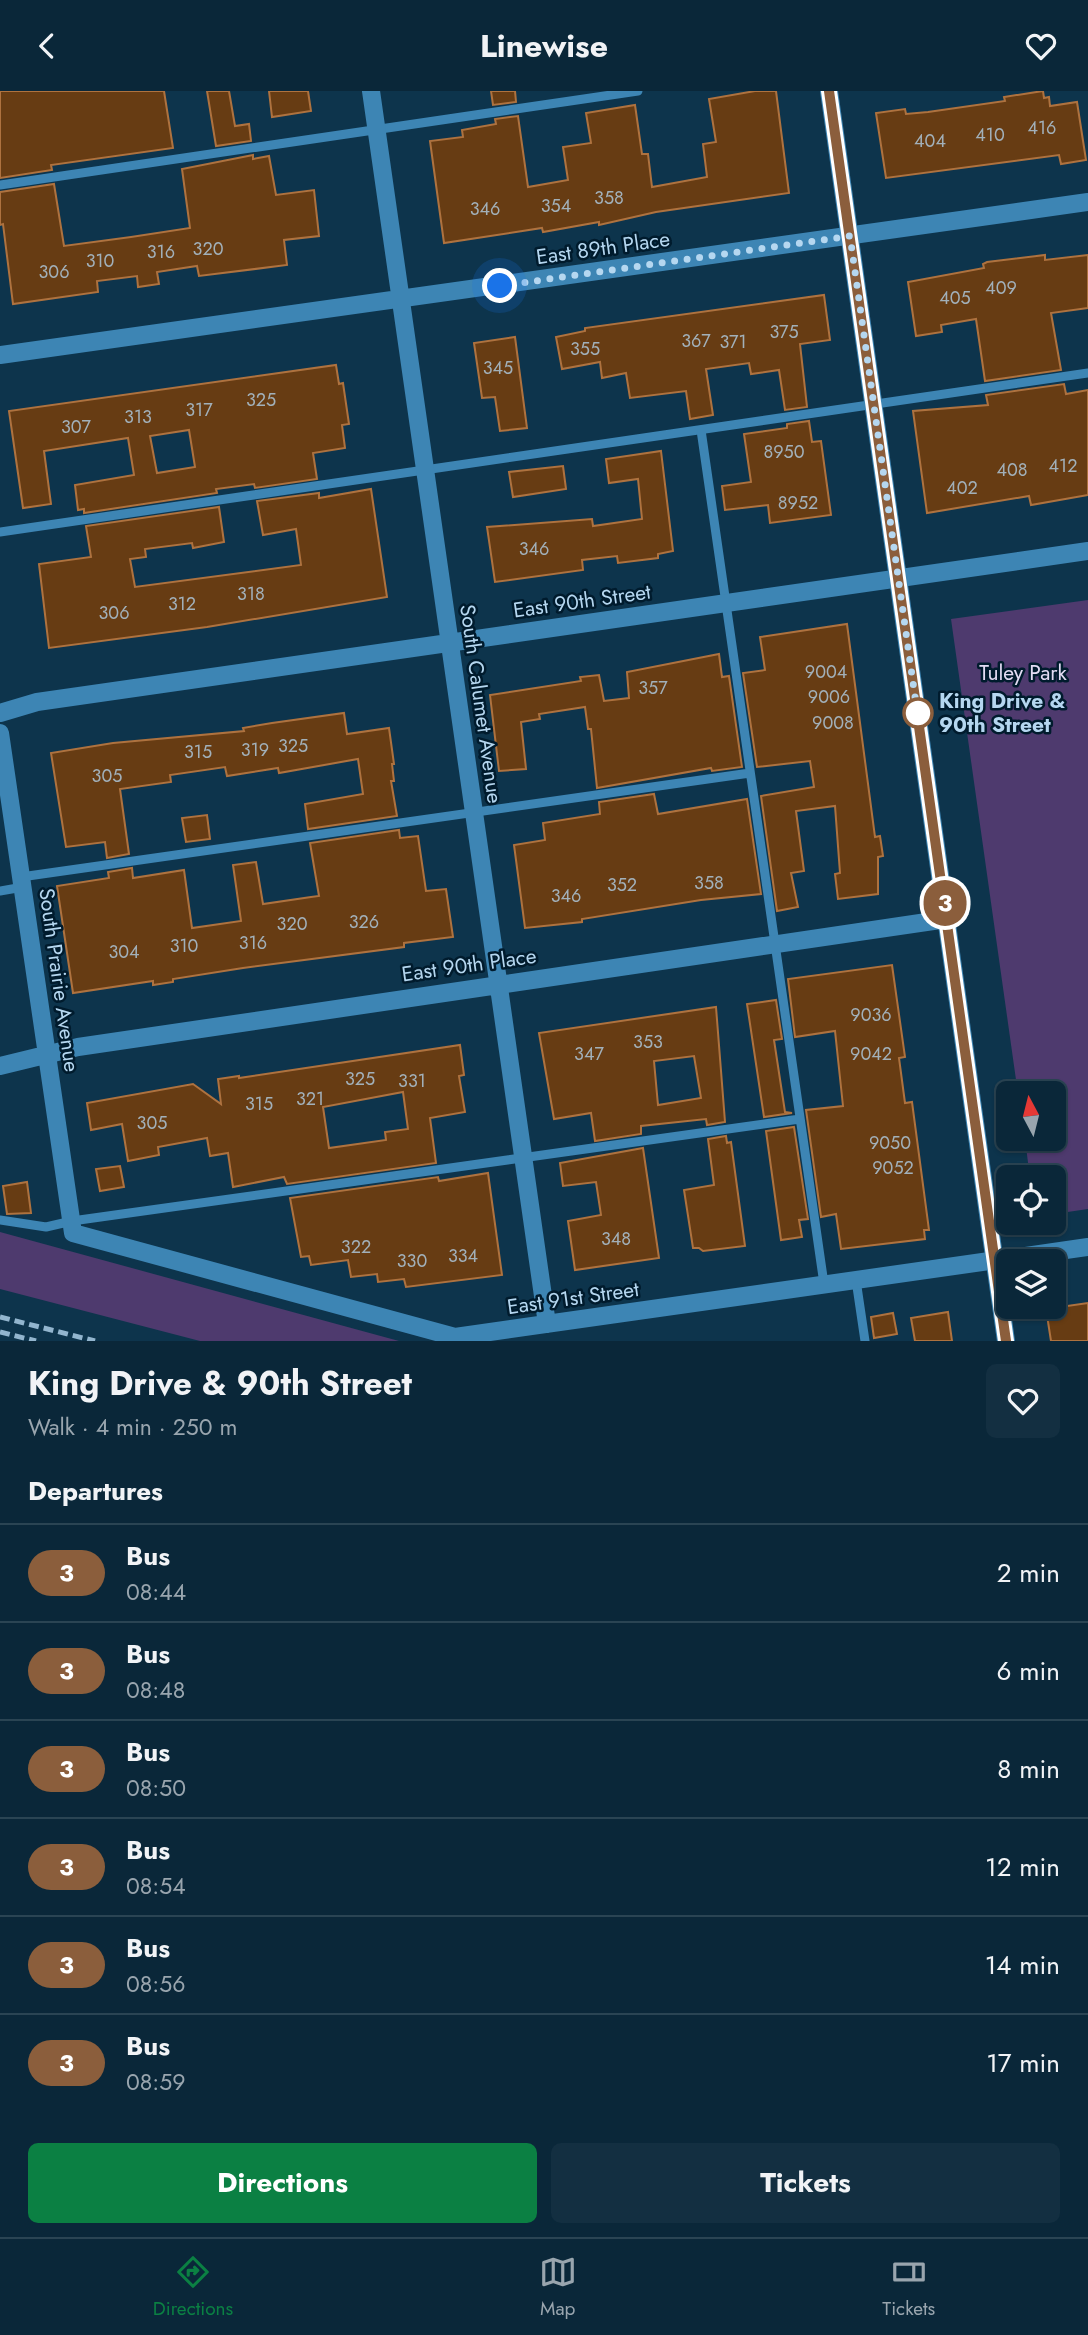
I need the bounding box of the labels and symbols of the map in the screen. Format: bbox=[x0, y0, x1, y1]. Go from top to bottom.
house number: 416 bbox=[1028, 115, 1056, 141]
house number: 410 bbox=[975, 122, 1005, 148]
house number: 404 bbox=[914, 128, 946, 154]
house number: 358 bbox=[594, 185, 624, 211]
house number: 354 bbox=[541, 193, 571, 219]
house number: 346 bbox=[470, 196, 500, 222]
street label: East 89th Place bbox=[534, 224, 672, 272]
house number: 320 bbox=[193, 236, 224, 262]
house number: 316 bbox=[147, 239, 175, 265]
house number: 310 bbox=[86, 248, 115, 274]
house number: 306 bbox=[39, 259, 70, 285]
your location bbox=[482, 268, 517, 303]
house number: 409 bbox=[985, 275, 1017, 301]
house number: 405 bbox=[939, 285, 971, 311]
house number: 375 bbox=[769, 319, 799, 345]
house number: 367 bbox=[681, 328, 711, 354]
house number: 371 bbox=[719, 329, 747, 355]
house number: 355 bbox=[570, 336, 600, 362]
house number: 345 bbox=[483, 355, 513, 381]
house number: 325 bbox=[246, 387, 276, 413]
house number: 317 bbox=[185, 397, 213, 423]
house number: 313 bbox=[124, 404, 152, 430]
house number: 307 bbox=[61, 414, 92, 440]
house number: 8950 bbox=[763, 439, 805, 465]
house number: 412 bbox=[1049, 453, 1077, 479]
house number: 408 bbox=[996, 457, 1028, 483]
house number: 402 bbox=[946, 475, 978, 501]
house number: 8952 bbox=[778, 490, 818, 516]
house number: 346 bbox=[519, 536, 549, 562]
street label: East 90th Street bbox=[511, 576, 653, 626]
house number: 318 bbox=[237, 581, 265, 607]
house number: 312 bbox=[168, 591, 196, 617]
house number: 306 bbox=[99, 600, 130, 626]
street label: South Calumet Avenue bbox=[452, 603, 510, 806]
park label: Tuley Park bbox=[979, 658, 1067, 688]
house number: 9004 bbox=[805, 659, 847, 685]
house number: 357 bbox=[638, 675, 668, 701]
house number: 9006 bbox=[808, 684, 850, 710]
place label: King Drive & 90th Street bbox=[939, 686, 1066, 740]
marker: King Drive & 90th Street bbox=[903, 698, 933, 728]
house number: 9008 bbox=[812, 710, 854, 736]
house number: 325 bbox=[278, 733, 308, 759]
house number: 319 bbox=[241, 737, 269, 763]
house number: 315 bbox=[184, 739, 212, 765]
house number: 305 bbox=[92, 763, 122, 789]
house number: 358 bbox=[694, 870, 724, 896]
house number: 352 bbox=[607, 872, 637, 898]
line badge: 3 bbox=[922, 880, 968, 926]
house number: 346 bbox=[551, 883, 581, 909]
street label: South Prairie Avenue bbox=[31, 886, 87, 1074]
house number: 326 bbox=[349, 909, 379, 935]
house number: 320 bbox=[277, 911, 308, 937]
house number: 316 bbox=[239, 930, 267, 956]
house number: 310 bbox=[170, 933, 199, 959]
house number: 304 bbox=[108, 939, 140, 965]
street label: East 90th Place bbox=[400, 941, 539, 989]
house number: 9036 bbox=[850, 1002, 892, 1028]
house number: 353 bbox=[633, 1029, 663, 1055]
house number: 347 bbox=[574, 1041, 604, 1067]
house number: 9042 bbox=[850, 1041, 892, 1067]
house number: 325 bbox=[345, 1066, 375, 1092]
house number: 331 bbox=[398, 1068, 426, 1094]
north arrow bbox=[996, 1081, 1066, 1151]
house number: 321 bbox=[296, 1086, 324, 1112]
house number: 315 bbox=[245, 1091, 273, 1117]
house number: 305 bbox=[137, 1110, 167, 1136]
house number: 9050 bbox=[869, 1130, 911, 1156]
house number: 9052 bbox=[872, 1155, 914, 1181]
house number: 348 bbox=[601, 1226, 631, 1252]
house number: 322 bbox=[341, 1234, 371, 1260]
house number: 334 bbox=[448, 1243, 478, 1269]
house number: 330 bbox=[397, 1248, 427, 1274]
street label: East 91st Street bbox=[505, 1274, 641, 1322]

